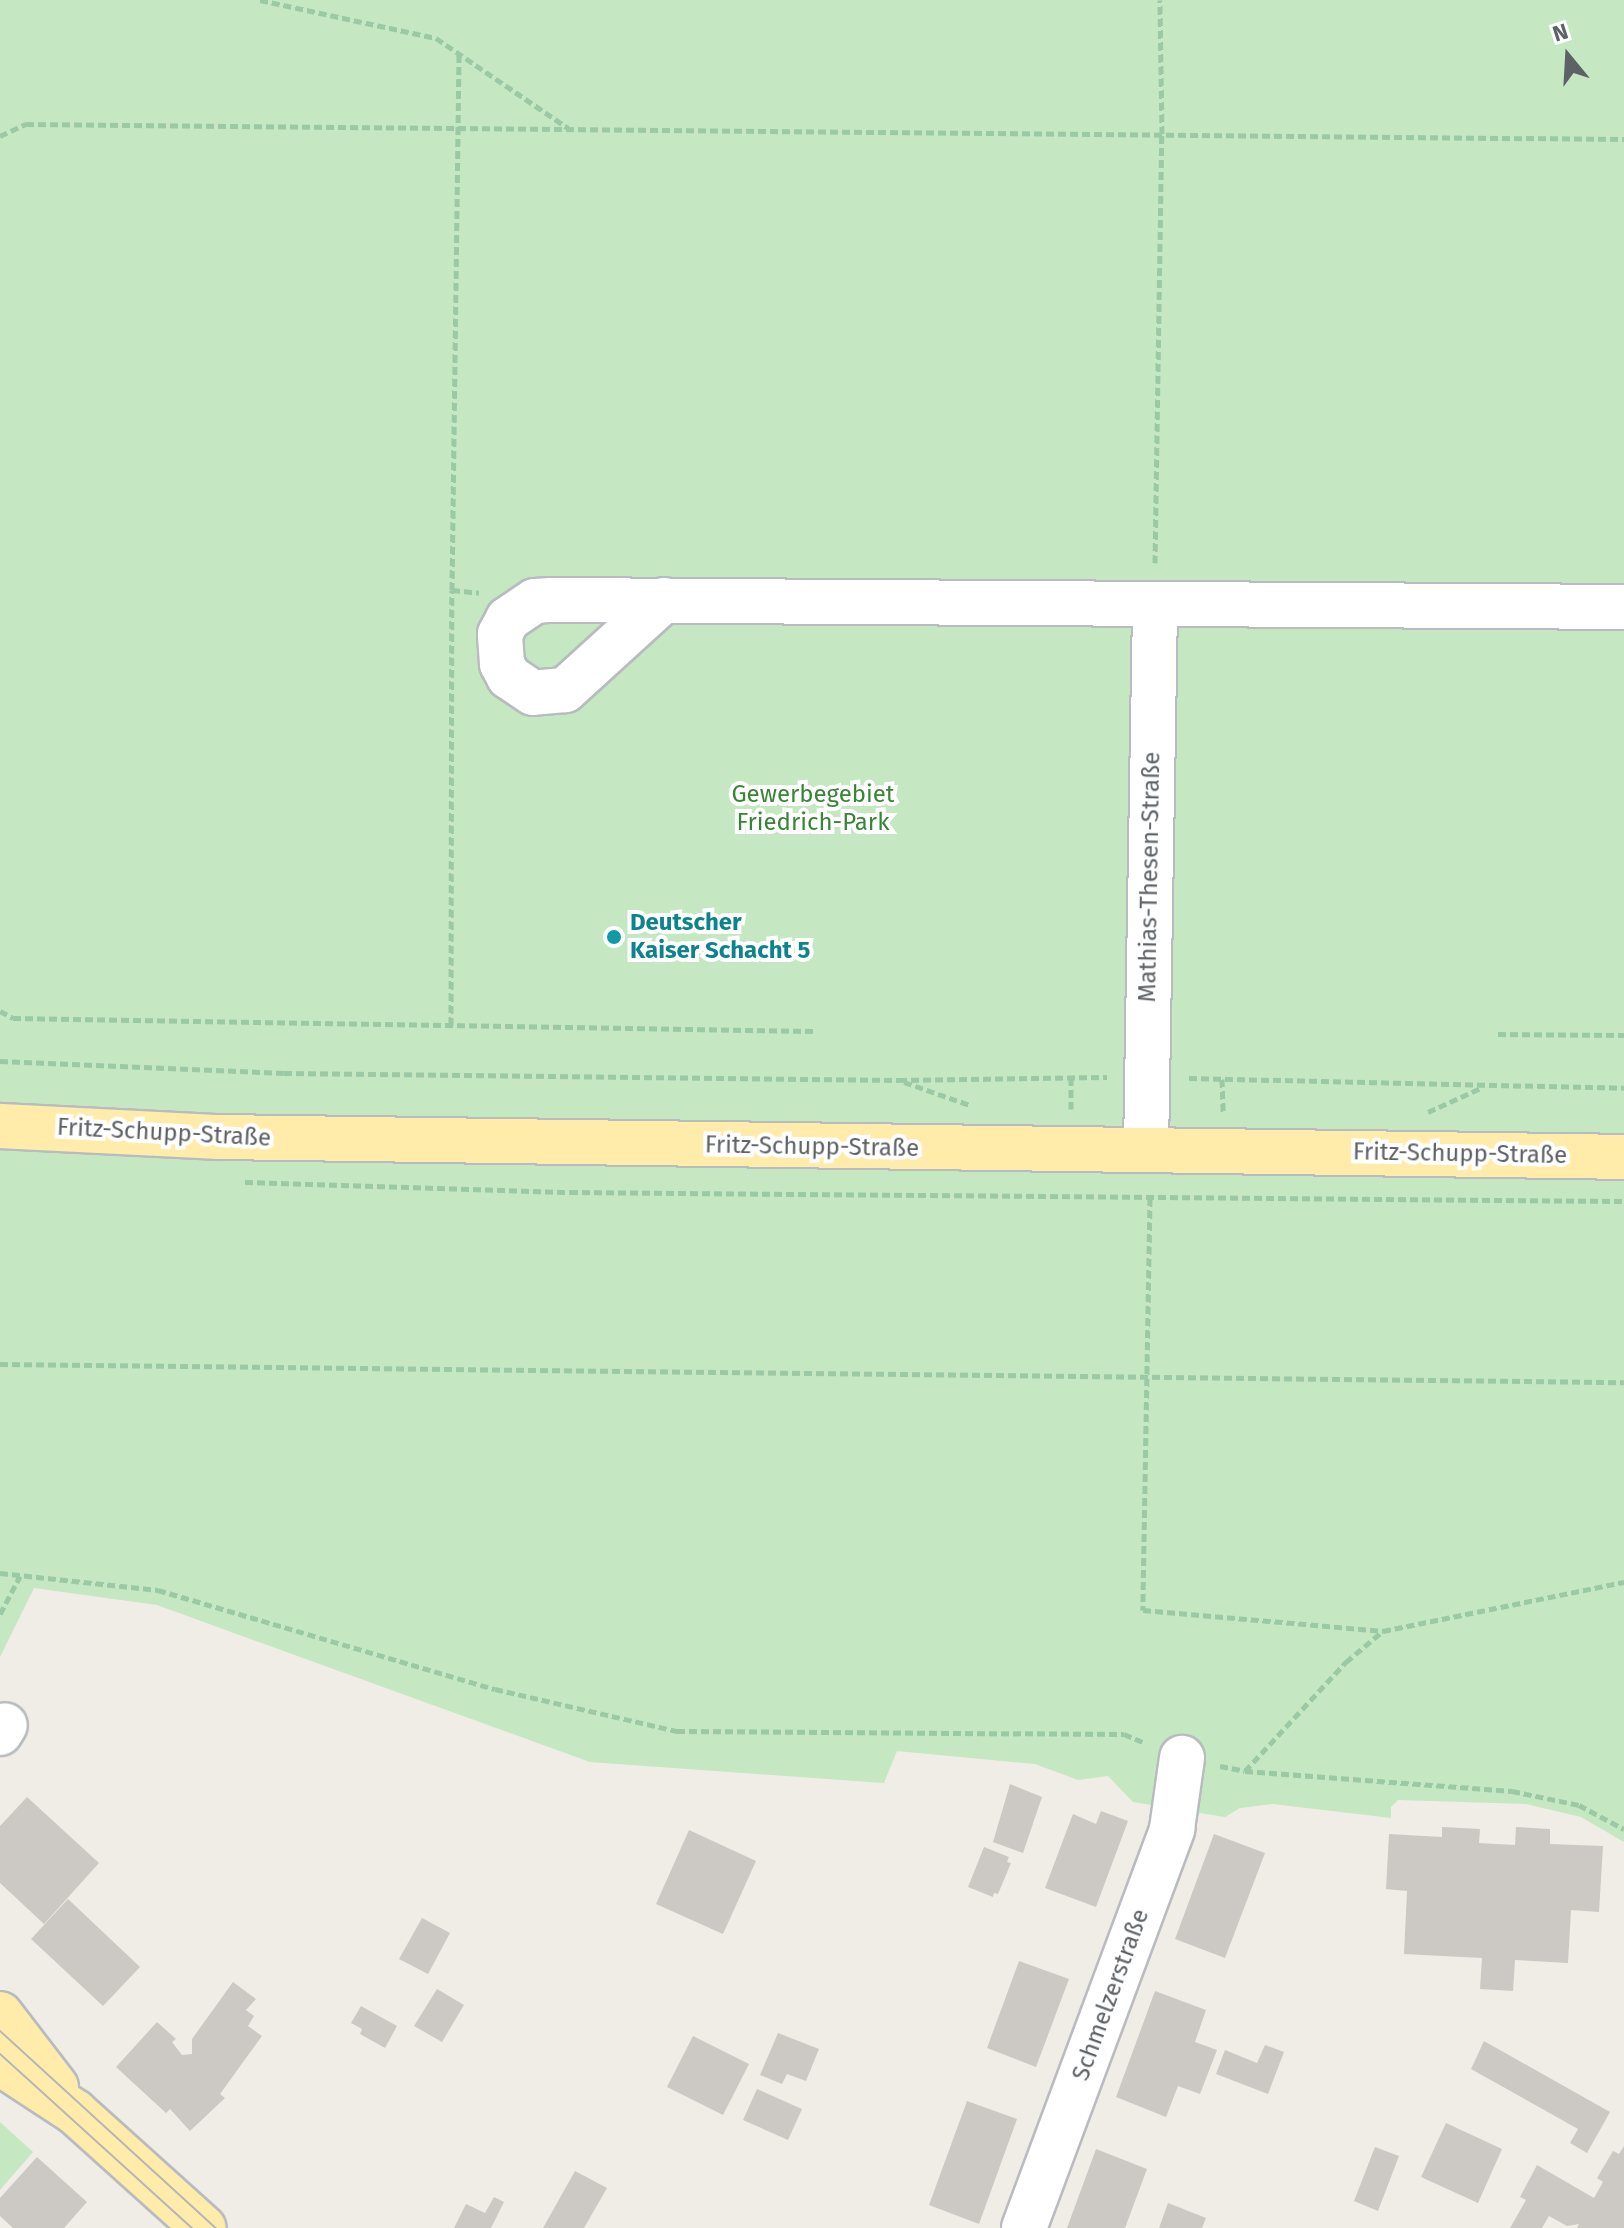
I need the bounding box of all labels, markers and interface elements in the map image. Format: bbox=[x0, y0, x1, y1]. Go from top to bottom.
north arrow bbox=[1528, 16, 1608, 96]
text: N bbox=[1549, 18, 1572, 48]
street label: Mathias-Thesen-Straße bbox=[1133, 751, 1167, 1003]
park label: Gewerbegebiet Friedrich-Park bbox=[731, 781, 895, 837]
place label: Deutscher Kaiser Schacht 5 bbox=[630, 909, 810, 965]
marker: Deutscher Kaiser Schacht 5 bbox=[605, 928, 623, 946]
street label: Fritz-Schupp-Straße bbox=[56, 1113, 272, 1153]
street label: Fritz-Schupp-Straße bbox=[705, 1131, 919, 1163]
street label: Fritz-Schupp-Straße bbox=[1353, 1138, 1567, 1170]
street label: Schmelzerstraße bbox=[1067, 1905, 1155, 2085]

